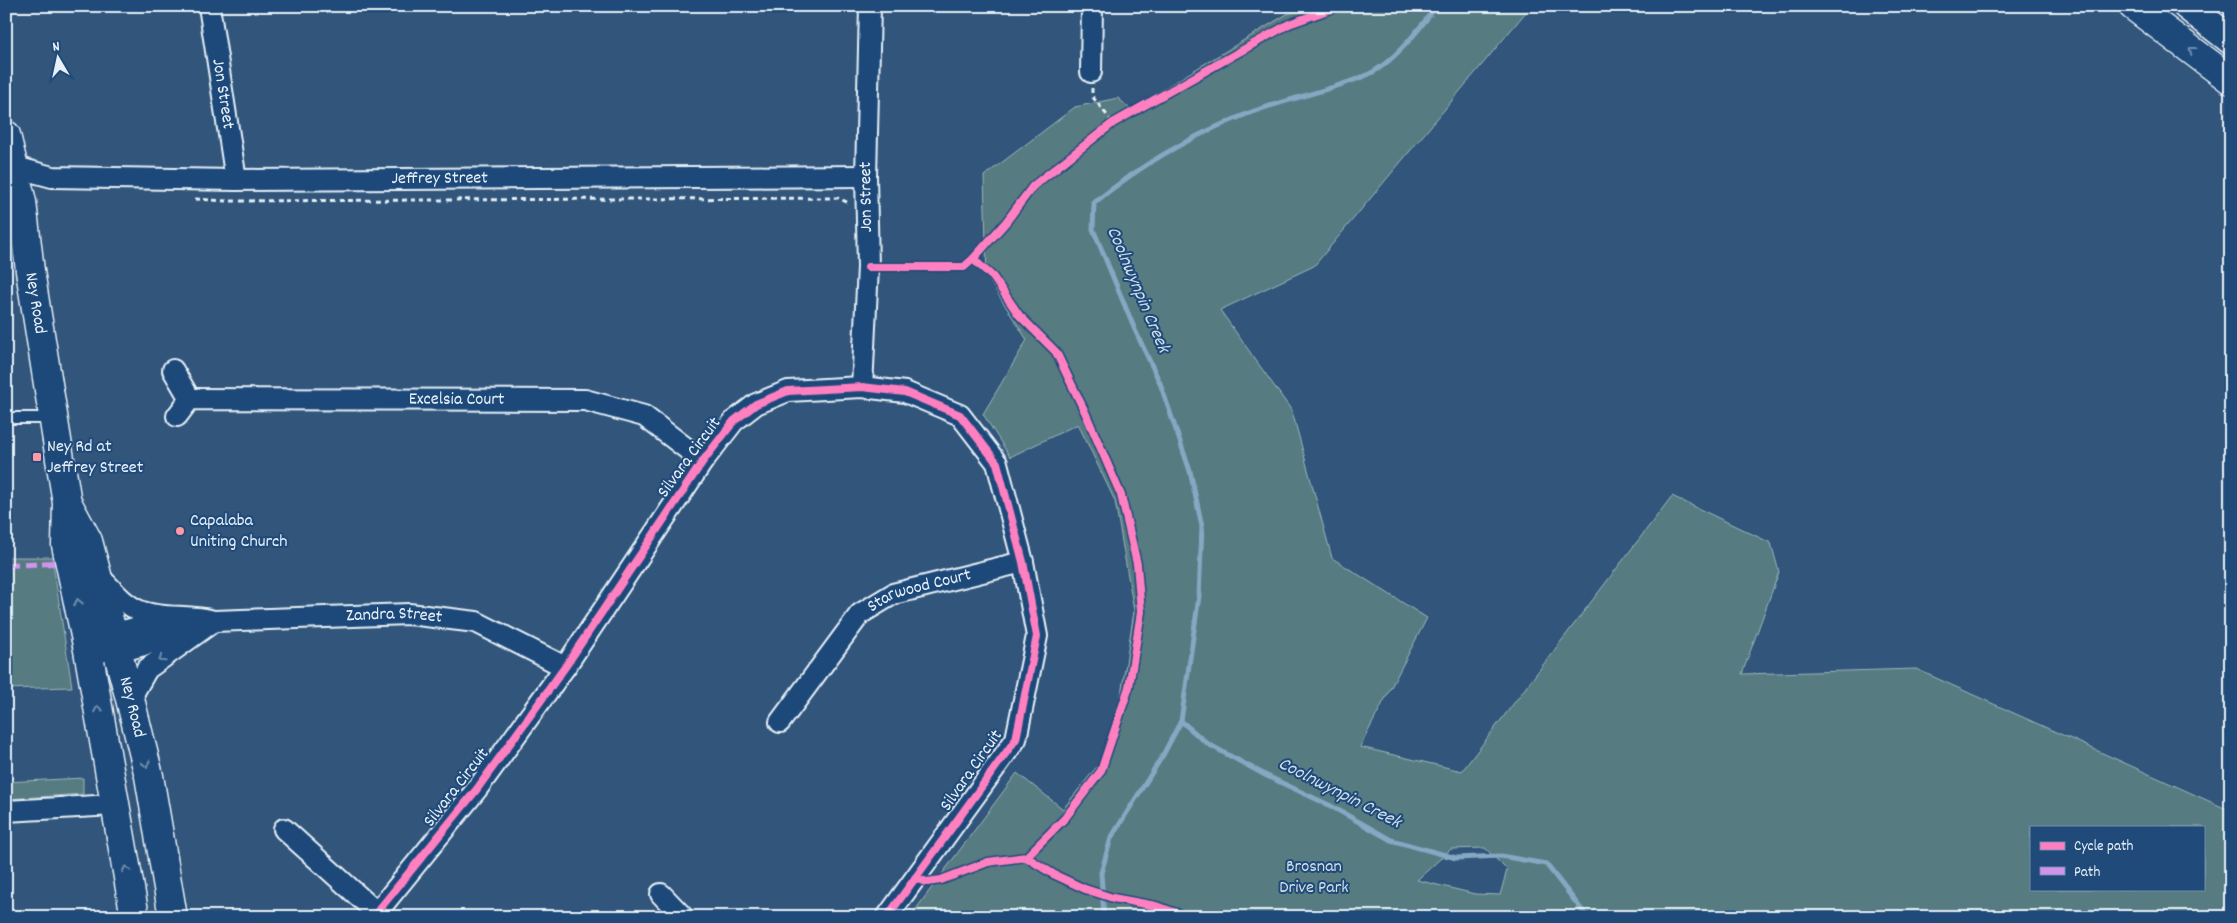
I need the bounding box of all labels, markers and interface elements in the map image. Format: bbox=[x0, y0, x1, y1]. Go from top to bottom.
north arrow bbox=[32, 32, 82, 82]
text: N bbox=[51, 37, 61, 58]
one-way arrow bbox=[2189, 48, 2198, 56]
street label: Jon Street bbox=[205, 57, 240, 131]
street label: Jon Street bbox=[854, 161, 880, 233]
street label: Jeffrey Street bbox=[391, 166, 488, 192]
water label: Coolnwynpin Creek bbox=[1098, 223, 1177, 359]
street label: Ney Road bbox=[18, 271, 52, 336]
street label: Excelsia Court bbox=[409, 387, 505, 412]
street label: Silvara Circuit bbox=[652, 412, 728, 504]
place label: Ney Rd at Jeffrey Street bbox=[47, 435, 144, 481]
marker: Ney Rd at Jeffrey Street bbox=[31, 451, 43, 463]
place label: Capalaba Uniting Church bbox=[190, 509, 288, 555]
marker: Capalaba Uniting Church bbox=[174, 525, 186, 537]
street label: Starwood Court bbox=[863, 563, 974, 619]
one-way arrow bbox=[73, 598, 84, 607]
street label: Zandra Street bbox=[346, 601, 444, 630]
one-way arrow bbox=[159, 653, 168, 662]
street label: Ney Road bbox=[112, 674, 152, 740]
one-way arrow bbox=[93, 704, 103, 713]
street label: Silvara Circuit bbox=[935, 725, 1010, 817]
street label: Silvara Circuit bbox=[418, 743, 496, 833]
water label: Coolnwynpin Creek bbox=[1273, 751, 1407, 838]
one-way arrow bbox=[140, 759, 151, 768]
legend bbox=[2030, 826, 2204, 890]
text: Cycle path bbox=[2074, 836, 2134, 858]
park label: Brosnan Drive Park bbox=[1279, 855, 1349, 901]
text: Path bbox=[2074, 862, 2100, 884]
one-way arrow bbox=[121, 864, 131, 873]

